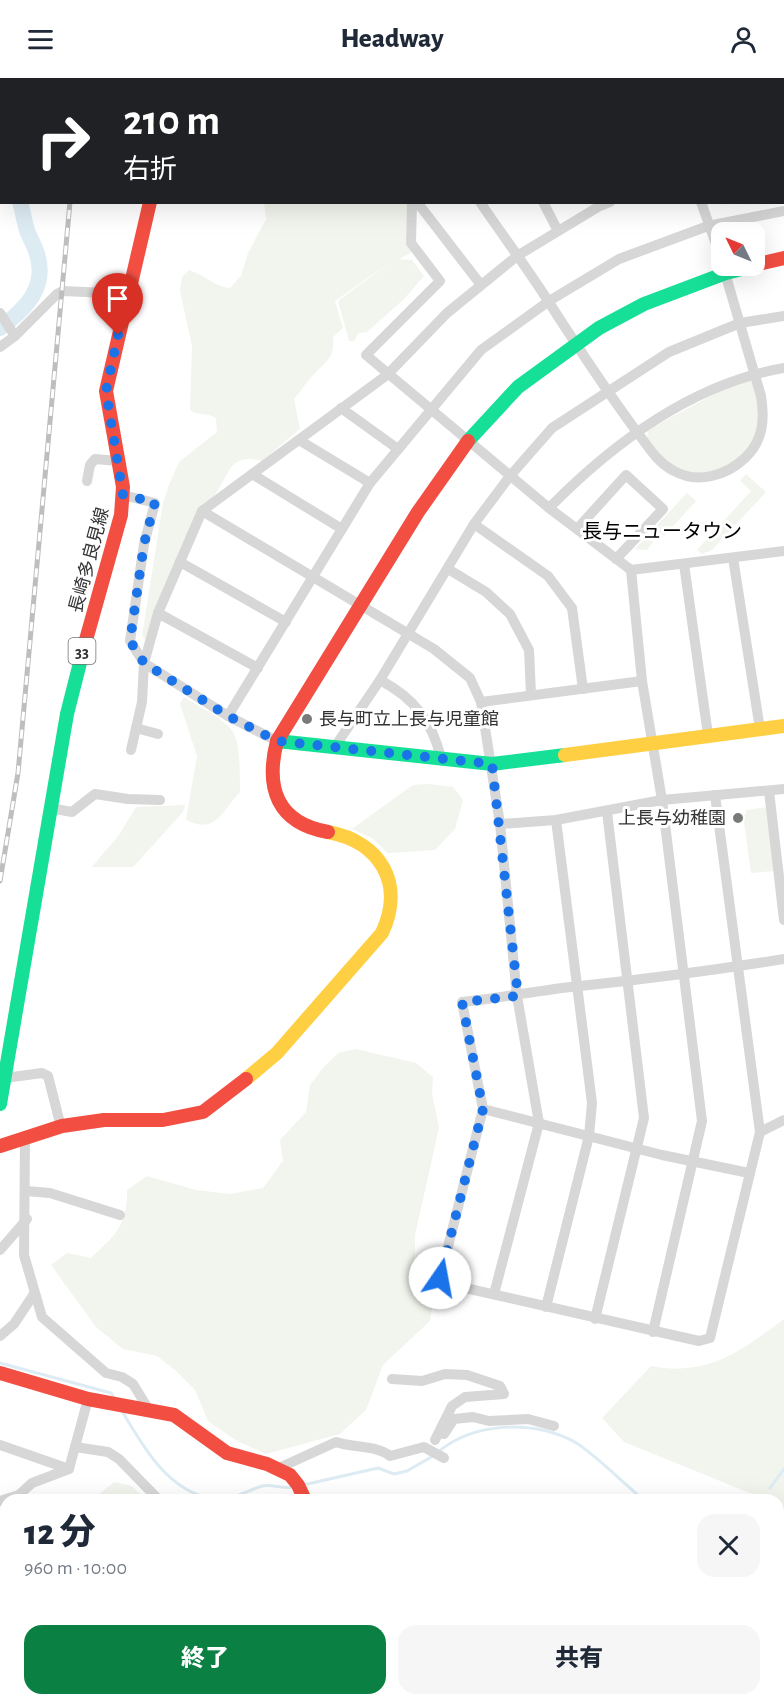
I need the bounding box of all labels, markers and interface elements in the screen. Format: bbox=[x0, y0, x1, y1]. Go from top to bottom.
icon: menu bbox=[24, 23, 57, 56]
icon: person bbox=[727, 23, 760, 56]
text: Headway bbox=[340, 25, 444, 52]
text: 210 m bbox=[123, 100, 220, 142]
icon: right bbox=[24, 102, 102, 180]
text: 右折 bbox=[123, 156, 177, 183]
north arrow bbox=[711, 222, 765, 276]
map controls bbox=[711, 222, 765, 276]
pin bbox=[92, 273, 143, 335]
icon: arrive bbox=[101, 282, 134, 315]
street label: 長崎多良見線 bbox=[65, 505, 113, 615]
district label: 長与ニュータウン bbox=[582, 521, 742, 542]
road number: 33 bbox=[68, 638, 96, 664]
place label: 長与町立上長与児童館 bbox=[319, 710, 499, 729]
marker: 長与町立上長与児童館 bbox=[300, 712, 314, 726]
place label: 上長与幼稚園 bbox=[618, 808, 726, 828]
marker: 上長与幼稚園 bbox=[731, 811, 745, 825]
position arrow bbox=[408, 1246, 472, 1310]
button: close bbox=[697, 1514, 760, 1577]
text: 12 分 bbox=[24, 1515, 96, 1551]
text: 960 m · 10:00 bbox=[24, 1558, 127, 1578]
button: 終了 bbox=[24, 1625, 386, 1694]
button: 共有 bbox=[398, 1625, 760, 1694]

